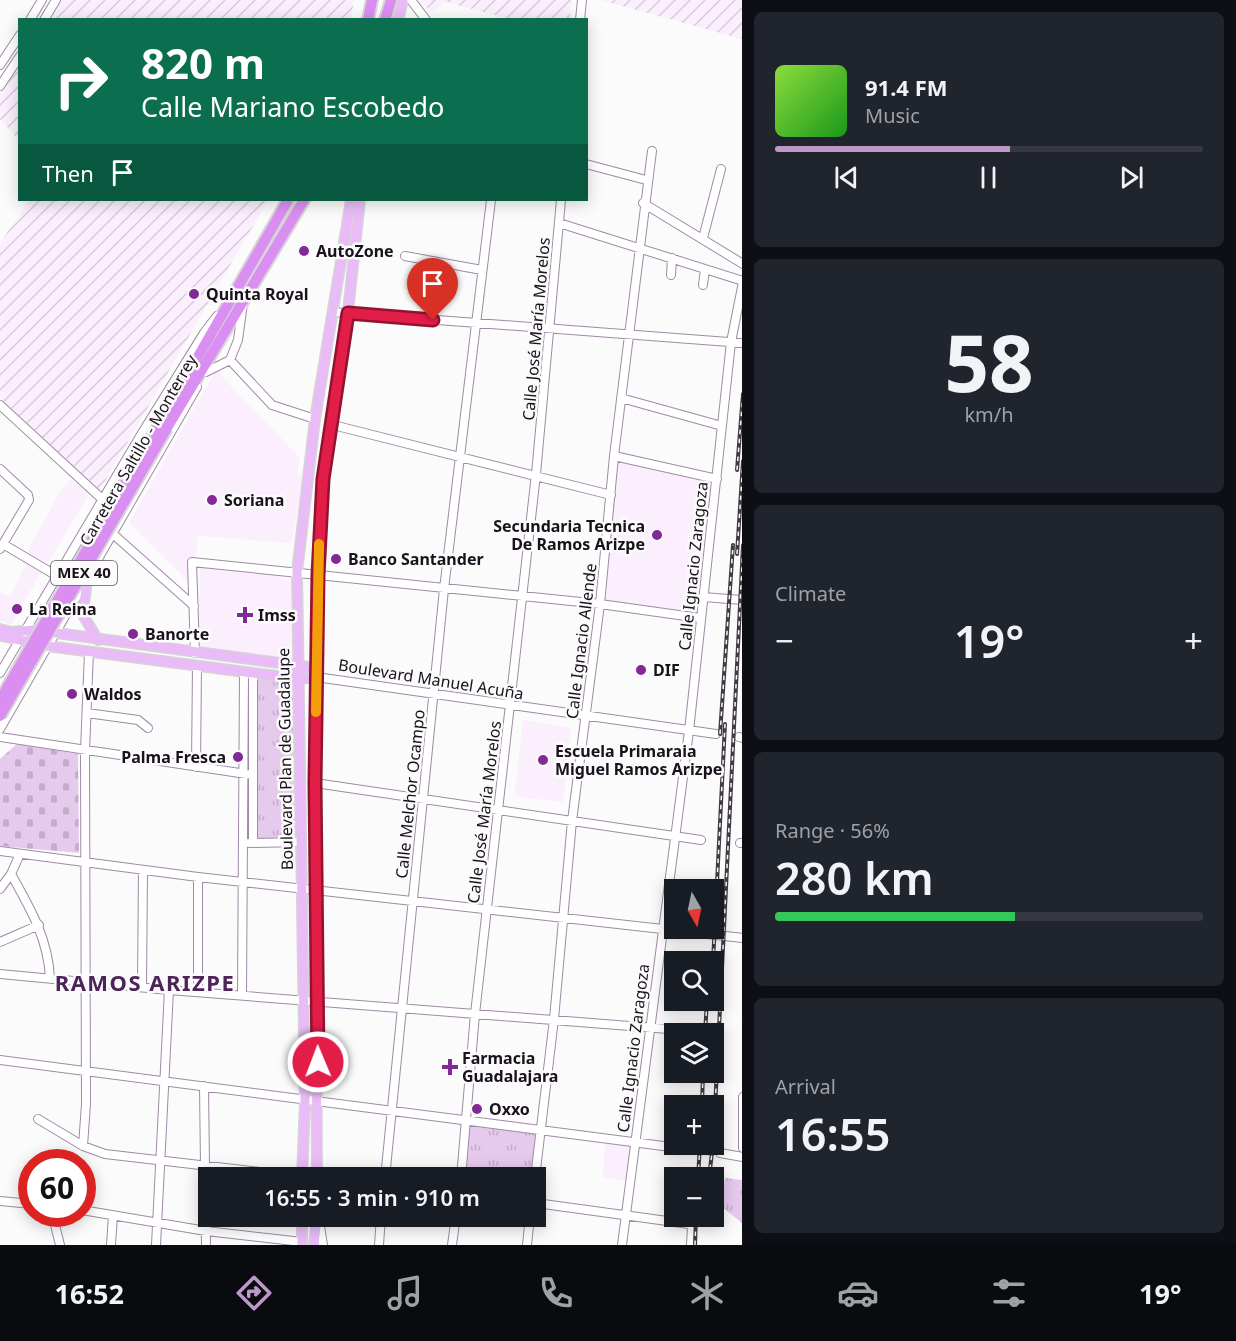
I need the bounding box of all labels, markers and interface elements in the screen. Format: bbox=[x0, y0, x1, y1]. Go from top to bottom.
text: 820 m bbox=[141, 34, 265, 91]
icon: right bbox=[42, 42, 120, 120]
text: 91.4 FM bbox=[865, 72, 947, 102]
text: Calle Mariano Escobedo bbox=[141, 88, 444, 125]
text: Music bbox=[865, 102, 920, 129]
icon: arrive bbox=[106, 156, 139, 189]
text: Then bbox=[42, 158, 94, 188]
icon: previous bbox=[830, 161, 863, 194]
icon: pause bbox=[972, 161, 1005, 194]
icon: next bbox=[1115, 161, 1148, 194]
street label: Calle José María Morelos bbox=[517, 237, 555, 421]
place label: AutoZone bbox=[316, 240, 394, 262]
marker: AutoZone bbox=[297, 244, 311, 258]
pin bbox=[407, 258, 458, 320]
icon: arrive bbox=[416, 267, 449, 300]
place label: Quinta Royal bbox=[206, 283, 309, 305]
marker: Quinta Royal bbox=[187, 287, 201, 301]
text: 58 bbox=[944, 309, 1034, 415]
street label: Carretera Saltillo - Monterrey bbox=[74, 350, 202, 549]
text: km/h bbox=[964, 401, 1014, 428]
street label: Calle Ignacio Zaragoza bbox=[673, 481, 713, 651]
place label: Soriana bbox=[224, 489, 284, 511]
marker: Soriana bbox=[205, 493, 219, 507]
place label: Secundaria Tecnica De Ramos Arizpe bbox=[493, 515, 645, 555]
marker: Secundaria Tecnica De Ramos Arizpe bbox=[650, 528, 664, 542]
place label: Banco Santander bbox=[348, 548, 484, 570]
marker: Banco Santander bbox=[329, 552, 343, 566]
road number: MEX 40 bbox=[51, 561, 117, 585]
street label: Calle Ignacio Allende bbox=[561, 562, 601, 720]
text: Climate bbox=[775, 580, 846, 607]
place label: La Reina bbox=[29, 598, 97, 620]
marker: La Reina bbox=[10, 602, 24, 616]
place label: Imss bbox=[258, 604, 296, 626]
marker: Imss bbox=[236, 606, 254, 624]
text: 19° bbox=[954, 610, 1024, 671]
text: − bbox=[775, 618, 794, 663]
text: + bbox=[1184, 618, 1203, 663]
place label: Banorte bbox=[145, 623, 209, 645]
marker: Banorte bbox=[126, 627, 140, 641]
street label: Boulevard Plan de Guadalupe bbox=[272, 648, 298, 870]
street label: Boulevard Manuel Acuña bbox=[337, 653, 525, 705]
place label: DIF bbox=[653, 659, 680, 681]
marker: DIF bbox=[634, 663, 648, 677]
place label: Waldos bbox=[84, 683, 142, 705]
marker: Waldos bbox=[65, 687, 79, 701]
street label: Calle Melchor Ocampo bbox=[390, 708, 430, 880]
street label: Calle José María Morelos bbox=[462, 719, 506, 905]
place label: Escuela Primaraia Miguel Ramos Arizpe bbox=[555, 740, 722, 780]
place label: Palma Fresca bbox=[121, 746, 226, 768]
marker: Palma Fresca bbox=[231, 750, 245, 764]
marker: Escuela Primaraia Miguel Ramos Arizpe bbox=[536, 753, 550, 767]
text: Range · 56% bbox=[775, 817, 890, 844]
text: 280 km bbox=[775, 847, 934, 908]
north arrow bbox=[664, 879, 724, 939]
map controls bbox=[664, 879, 724, 1227]
button: search bbox=[664, 951, 724, 1011]
street label: Calle Ignacio Zaragoza bbox=[612, 963, 654, 1133]
district label: RAMOS ARIZPE bbox=[55, 967, 235, 997]
button: layers bbox=[664, 1023, 724, 1083]
position arrow bbox=[286, 1030, 350, 1094]
place label: Farmacia Guadalajara bbox=[462, 1047, 558, 1087]
marker: Farmacia Guadalajara bbox=[443, 1060, 457, 1074]
text: Arrival bbox=[775, 1073, 836, 1100]
button: + bbox=[664, 1095, 724, 1155]
place label: Oxxo bbox=[489, 1098, 530, 1120]
marker: Oxxo bbox=[470, 1102, 484, 1116]
text: 16:55 bbox=[775, 1103, 890, 1164]
speed limit sign: 60 bbox=[18, 1149, 96, 1227]
button: − bbox=[664, 1167, 724, 1227]
text: 16:55 · 3 min · 910 m bbox=[264, 1182, 480, 1212]
icon: directions bbox=[233, 1272, 275, 1314]
icon: music bbox=[384, 1272, 426, 1314]
icon: phone bbox=[535, 1272, 577, 1314]
icon: climate bbox=[686, 1272, 728, 1314]
icon: car bbox=[837, 1272, 879, 1314]
icon: filters bbox=[988, 1272, 1030, 1314]
text: 16:52 bbox=[55, 1275, 124, 1312]
text: 19° bbox=[1139, 1275, 1181, 1312]

